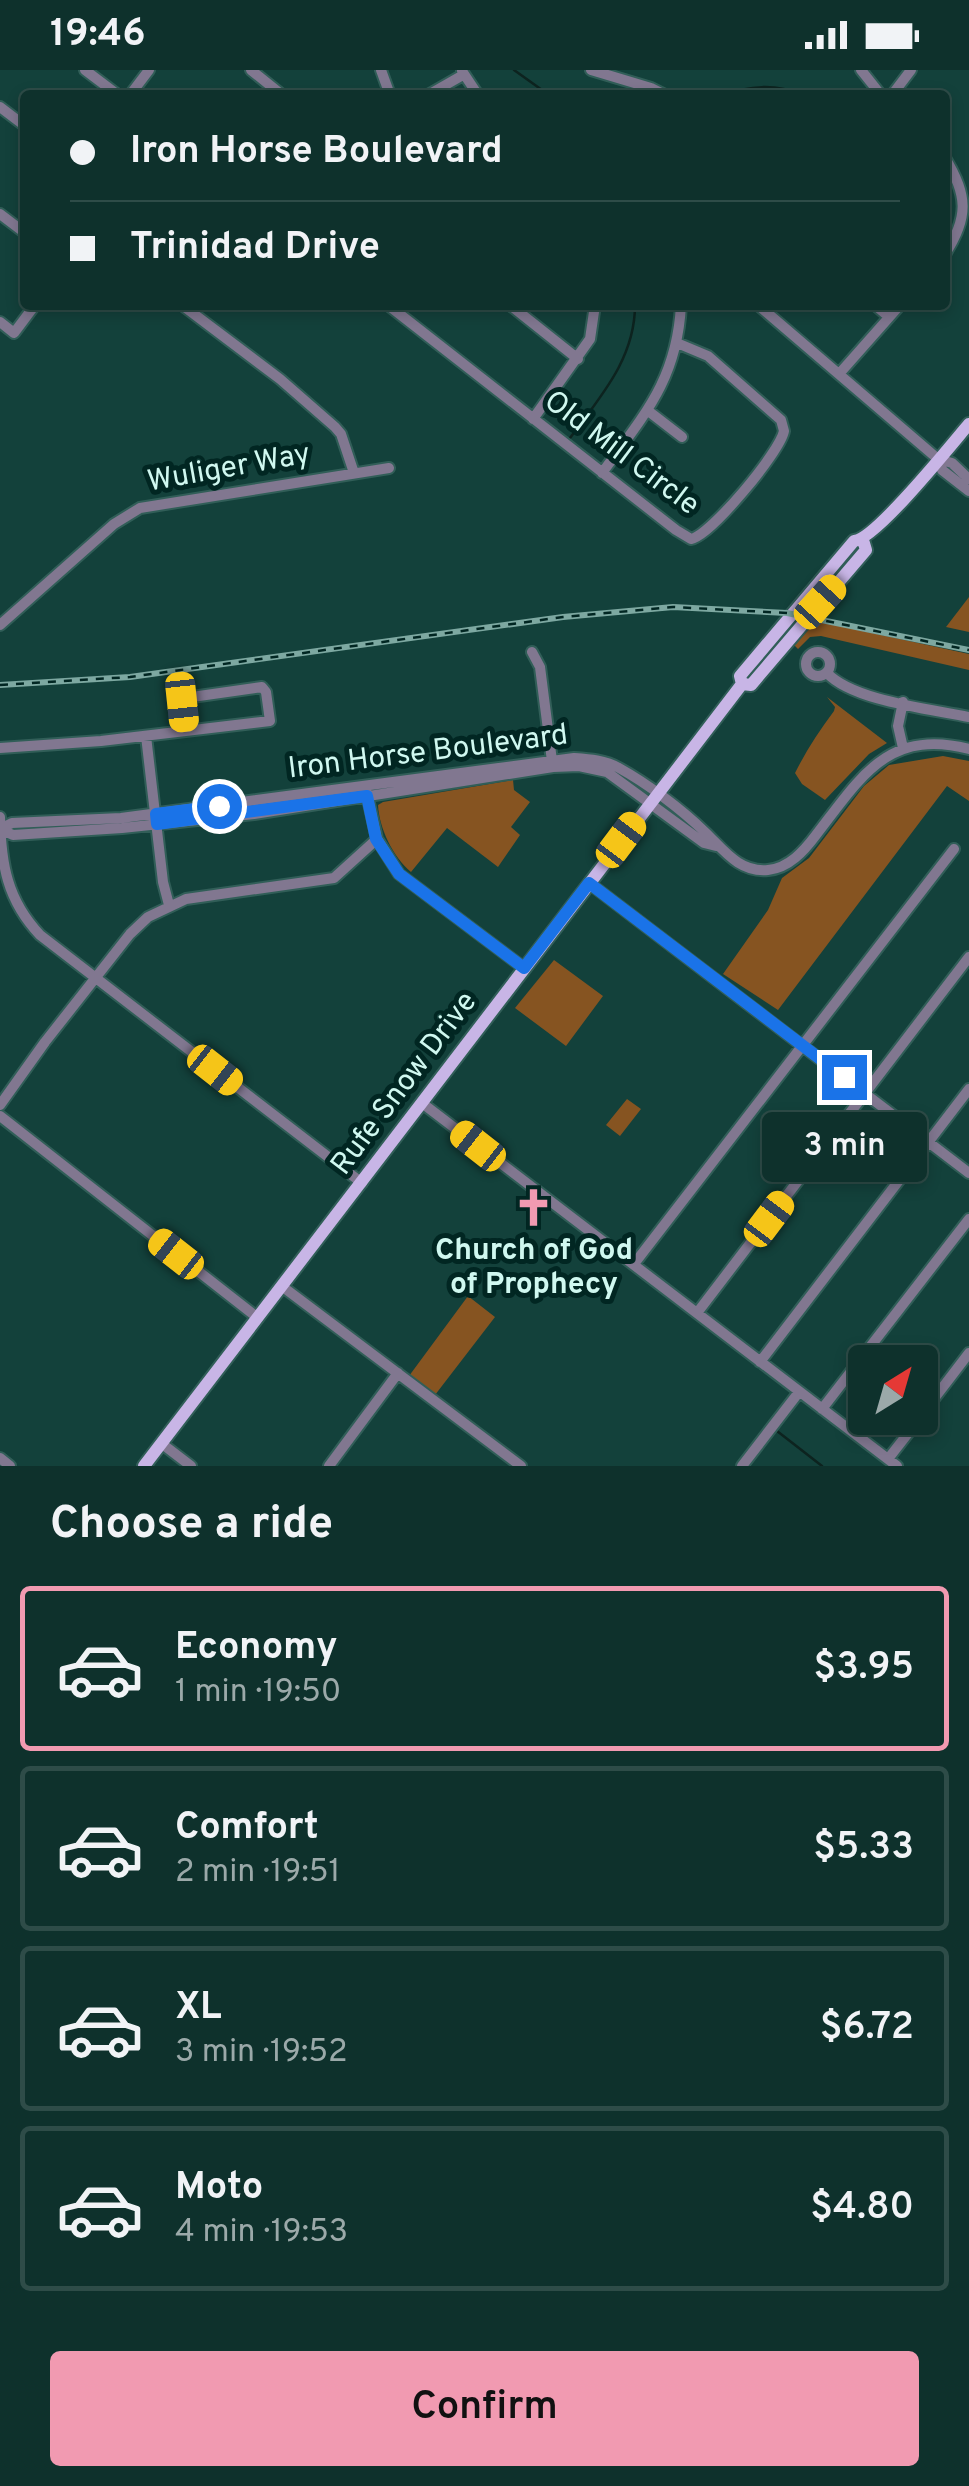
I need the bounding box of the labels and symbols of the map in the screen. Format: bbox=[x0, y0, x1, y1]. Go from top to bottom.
street label: Old Mill Circle bbox=[536, 384, 706, 524]
street label: Wuliger Way bbox=[145, 436, 313, 502]
car bbox=[789, 570, 851, 634]
car bbox=[164, 671, 200, 733]
street label: Iron Horse Boulevard bbox=[286, 717, 570, 789]
route start bbox=[197, 784, 242, 829]
car bbox=[591, 807, 651, 873]
street label: Rufe Snow Drive bbox=[324, 985, 486, 1183]
car bbox=[182, 1040, 248, 1100]
route end bbox=[822, 1055, 867, 1100]
callout: 3 min bbox=[762, 1112, 926, 1182]
car bbox=[445, 1116, 511, 1176]
church icon: Church of God of Prophecy bbox=[513, 1186, 555, 1228]
car bbox=[739, 1186, 799, 1252]
car bbox=[143, 1224, 209, 1284]
place label: Church of God of Prophecy bbox=[435, 1233, 633, 1304]
north arrow bbox=[848, 1345, 938, 1435]

